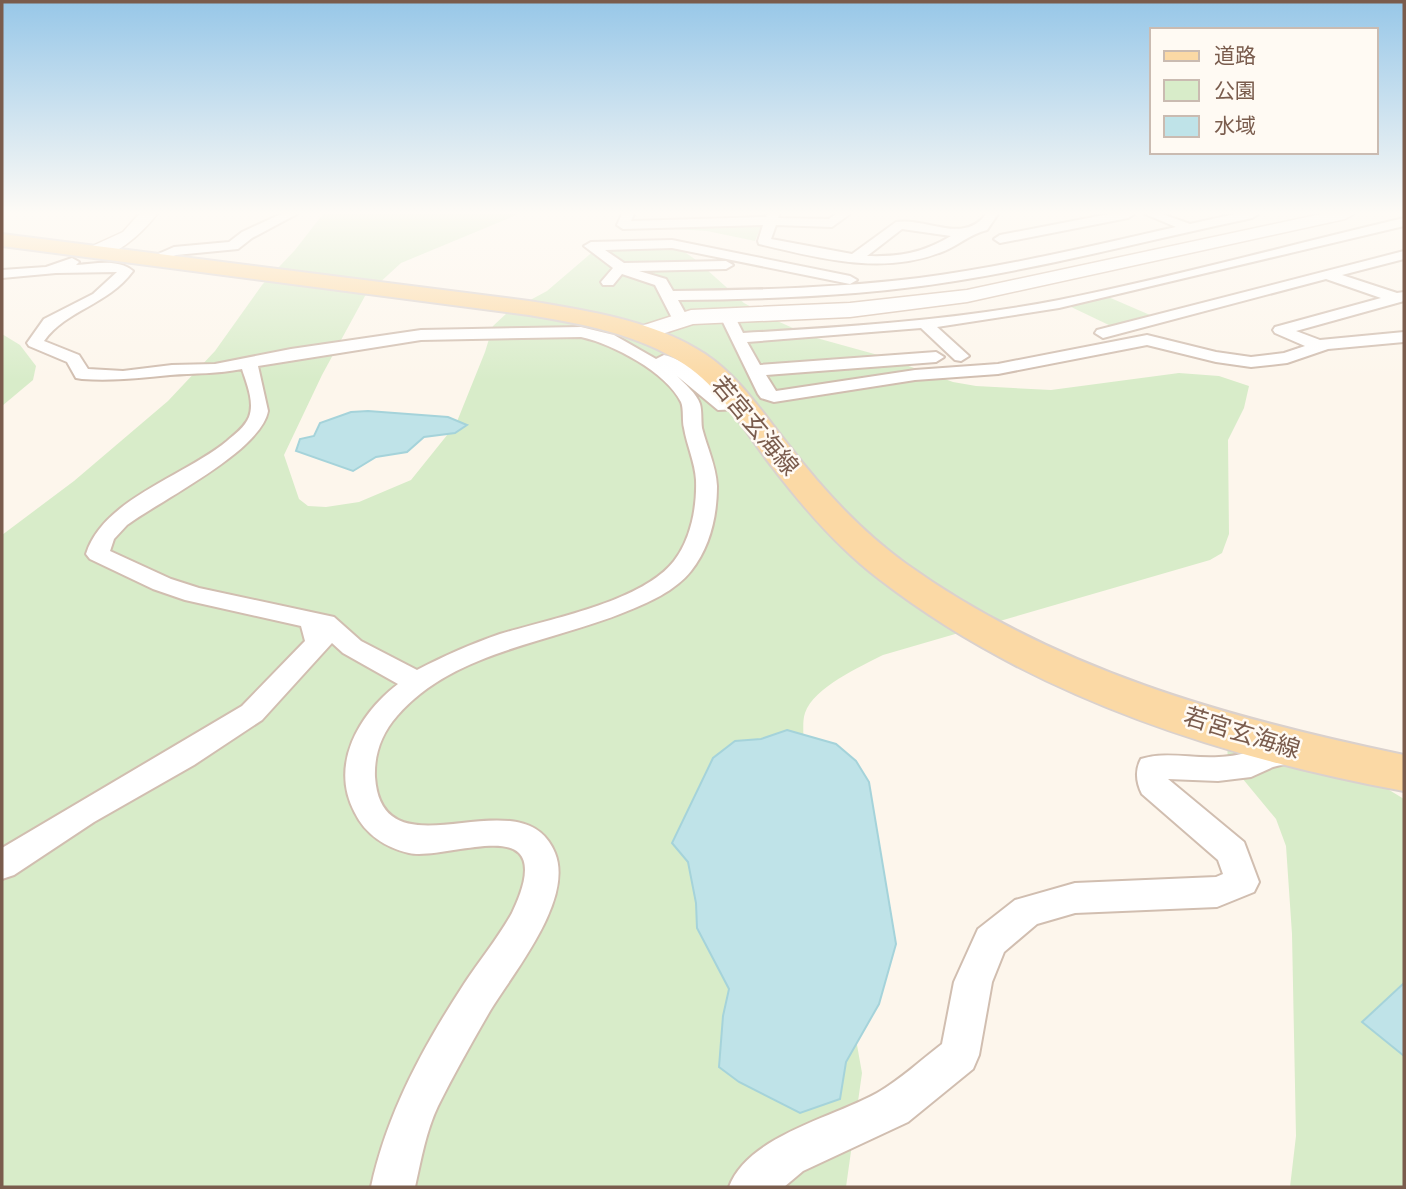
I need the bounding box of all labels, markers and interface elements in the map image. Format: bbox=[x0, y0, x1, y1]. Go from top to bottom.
legend bbox=[1150, 28, 1378, 154]
text: 道路 bbox=[1214, 44, 1256, 68]
text: 公園 bbox=[1214, 79, 1256, 103]
text: 水域 bbox=[1214, 114, 1256, 138]
street label: 若宮玄海線 bbox=[706, 371, 804, 481]
street label: 若宮玄海線 bbox=[1181, 702, 1303, 764]

